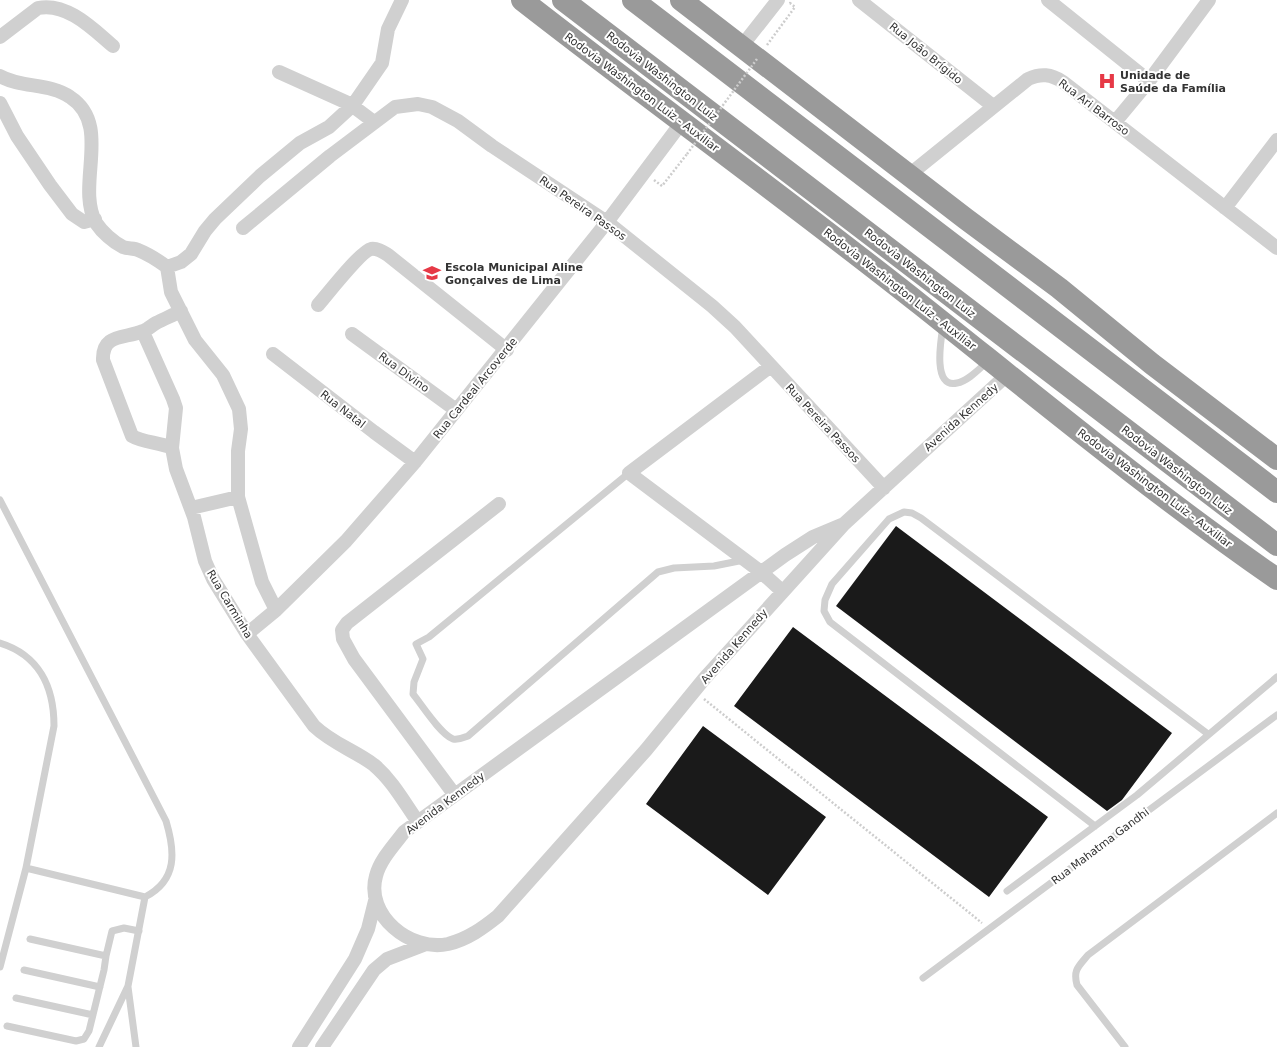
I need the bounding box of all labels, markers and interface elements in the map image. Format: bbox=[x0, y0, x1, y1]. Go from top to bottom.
street label: Rua João Brígido bbox=[887, 20, 965, 87]
street label: Rodovia Washington Luiz bbox=[604, 29, 720, 124]
street label: Rodovia Washington Luiz - Auxiliar bbox=[562, 30, 722, 155]
place label: Unidade de Saúde da Família bbox=[1120, 69, 1226, 95]
hospital icon: Unidade de Saúde da Família bbox=[1097, 71, 1117, 91]
street label: Rua Ari Barroso bbox=[1056, 77, 1132, 138]
street label: Rua Pereira Passos bbox=[537, 174, 629, 243]
street label: Rodovia Washington Luiz - Auxiliar bbox=[821, 226, 979, 353]
street label: Rodovia Washington Luiz bbox=[862, 226, 978, 321]
place label: Escola Municipal Aline Gonçalves de Lima bbox=[445, 261, 583, 287]
school or university icon: Escola Municipal Aline Gonçalves de Lima bbox=[422, 263, 442, 283]
street label: Rua Cardeal Arcoverde bbox=[431, 335, 520, 441]
street label: Rua Divino bbox=[376, 350, 432, 395]
street label: Avenida Kennedy bbox=[922, 380, 1001, 454]
street label: Rua Pereira Passos bbox=[783, 381, 863, 466]
street label: Rua Natal bbox=[318, 388, 368, 431]
street label: Rodovia Washington Luiz bbox=[1119, 423, 1235, 518]
street label: Rodovia Washington Luiz - Auxiliar bbox=[1075, 426, 1235, 551]
street label: Rua Carminha bbox=[204, 568, 255, 641]
street label: Avenida Kennedy bbox=[698, 606, 771, 686]
street label: Avenida Kennedy bbox=[403, 769, 488, 837]
street label: Rua Mahatma Gandhi bbox=[1049, 805, 1152, 887]

